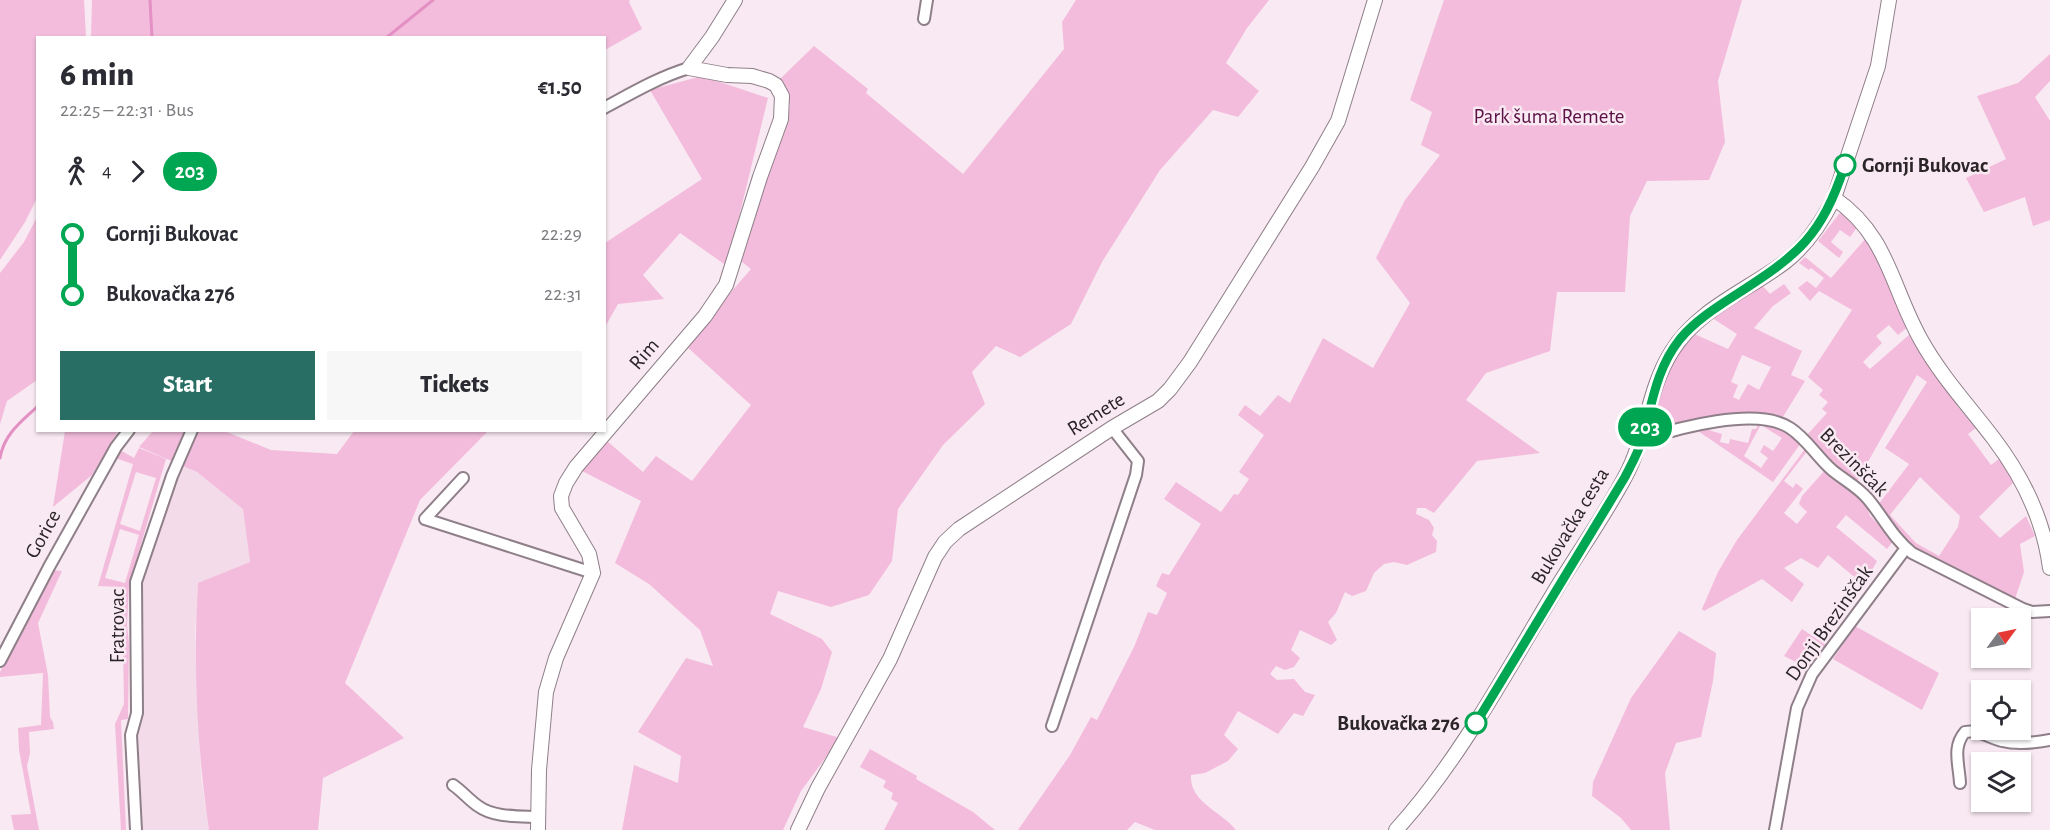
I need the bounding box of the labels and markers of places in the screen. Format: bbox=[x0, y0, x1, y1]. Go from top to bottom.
marker: Gornji Bukovac bbox=[1834, 154, 1856, 176]
place label: Gornji Bukovac bbox=[1862, 155, 1988, 176]
marker: Bukovačka 276 bbox=[1465, 712, 1487, 734]
place label: Bukovačka 276 bbox=[1337, 713, 1460, 734]

